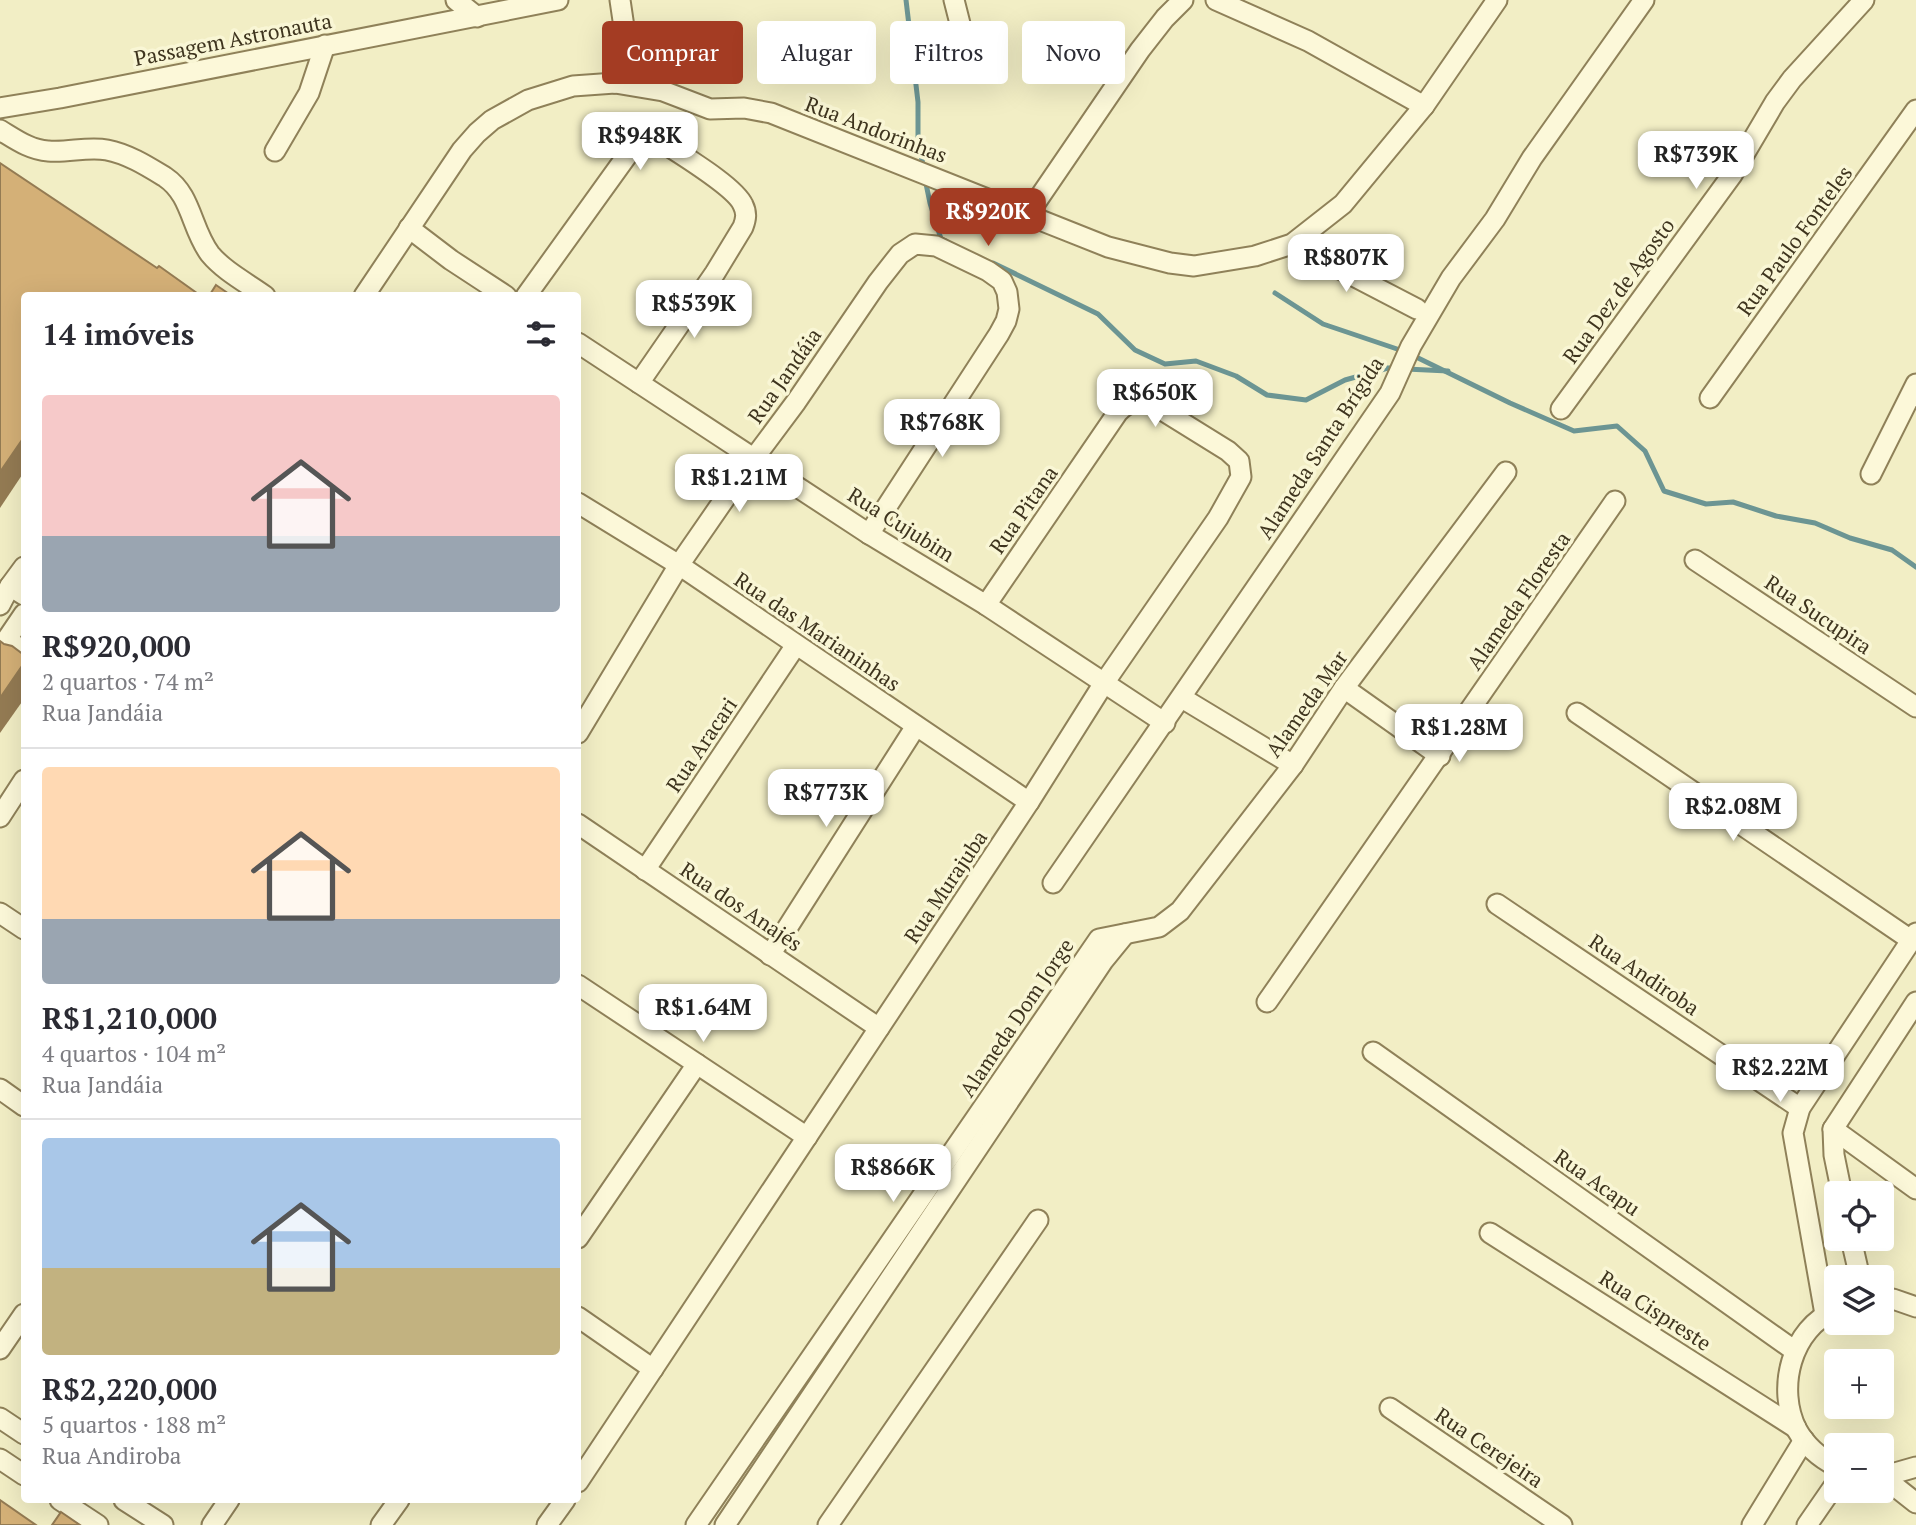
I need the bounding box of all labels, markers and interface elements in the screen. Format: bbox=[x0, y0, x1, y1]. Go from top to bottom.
street label: Passagem Astronauta bbox=[132, 6, 334, 72]
chip: Comprar bbox=[602, 21, 743, 84]
chip: Alugar bbox=[757, 21, 876, 84]
chip: Filtros bbox=[890, 21, 1008, 84]
chip: Novo bbox=[1022, 21, 1125, 84]
street label: Rua Andorinhas bbox=[801, 89, 951, 169]
pin: R$948K bbox=[583, 113, 697, 172]
text: R$948K bbox=[598, 119, 682, 150]
pin: R$739K bbox=[1639, 132, 1753, 191]
text: R$739K bbox=[1654, 138, 1738, 169]
street label: Rua Paulo Fonteles bbox=[1730, 160, 1858, 321]
pin: R$920K bbox=[931, 188, 1045, 248]
text: R$920K bbox=[946, 195, 1030, 226]
street label: Rua Dez de Agosto bbox=[1556, 212, 1680, 369]
pin: R$807K bbox=[1289, 234, 1403, 294]
text: R$807K bbox=[1304, 241, 1388, 272]
pin: R$539K bbox=[637, 280, 751, 340]
text: R$539K bbox=[652, 287, 736, 318]
text: 14 imóveis bbox=[42, 314, 194, 354]
icon: filters bbox=[522, 315, 560, 353]
street label: Rua Jandáia bbox=[741, 322, 828, 429]
street label: Alameda Santa Brígida bbox=[1251, 351, 1390, 544]
pin: R$650K bbox=[1098, 370, 1212, 429]
text: R$650K bbox=[1113, 376, 1197, 407]
pin: R$768K bbox=[885, 400, 999, 459]
text: R$768K bbox=[900, 406, 984, 437]
icon: home bbox=[238, 441, 364, 567]
pin: R$1.21M bbox=[674, 454, 804, 514]
street label: Rua Pitana bbox=[983, 460, 1064, 559]
text: R$1.21M bbox=[691, 461, 787, 492]
street label: Rua Cujubim bbox=[843, 480, 960, 568]
street label: Alameda Floresta bbox=[1460, 525, 1577, 675]
street label: Rua das Marianinhas bbox=[729, 565, 906, 697]
street label: Rua Sucupira bbox=[1760, 568, 1878, 660]
text: R$920,000 bbox=[42, 626, 191, 666]
street label: Alameda Mar bbox=[1259, 645, 1353, 762]
text: 2 quartos · 74 m² bbox=[42, 666, 214, 697]
street label: Rua Aracari bbox=[659, 692, 743, 797]
text: Rua Jandáia bbox=[42, 697, 163, 728]
pin: R$1.28M bbox=[1394, 704, 1524, 764]
text: R$1.28M bbox=[1411, 711, 1507, 742]
pin: R$773K bbox=[769, 770, 883, 829]
text: R$773K bbox=[784, 776, 868, 807]
pin: R$2.08M bbox=[1668, 784, 1798, 843]
text: R$2.08M bbox=[1685, 790, 1781, 821]
icon: home bbox=[238, 813, 364, 939]
street label: Rua Murajuba bbox=[897, 824, 993, 948]
street label: Rua dos Anajés bbox=[675, 855, 808, 957]
street label: Rua Andiroba bbox=[1584, 927, 1705, 1022]
street label: Alameda Dom Jorge bbox=[953, 933, 1080, 1102]
pin: R$1.64M bbox=[638, 984, 768, 1044]
text: R$1.64M bbox=[655, 991, 751, 1022]
text: R$1,210,000 bbox=[42, 998, 217, 1038]
text: 4 quartos · 104 m² bbox=[42, 1038, 226, 1069]
pin: R$2.22M bbox=[1715, 1044, 1845, 1104]
text: R$2.22M bbox=[1732, 1051, 1828, 1082]
text: Rua Jandáia bbox=[42, 1069, 163, 1100]
street label: Rua Acapu bbox=[1549, 1142, 1646, 1222]
pin: R$866K bbox=[836, 1144, 950, 1204]
text: R$866K bbox=[851, 1151, 935, 1182]
map controls bbox=[1824, 1181, 1894, 1503]
button: locate bbox=[1824, 1181, 1894, 1251]
icon: home bbox=[238, 1184, 364, 1310]
street label: Rua Cispreste bbox=[1594, 1264, 1717, 1357]
button: layers bbox=[1824, 1265, 1894, 1335]
button: + bbox=[1824, 1349, 1894, 1419]
text: R$2,220,000 bbox=[42, 1369, 217, 1409]
street label: Rua Cerejeira bbox=[1430, 1401, 1550, 1494]
text: 5 quartos · 188 m² bbox=[42, 1409, 226, 1440]
button: − bbox=[1824, 1433, 1894, 1503]
text: Rua Andiroba bbox=[42, 1440, 181, 1471]

